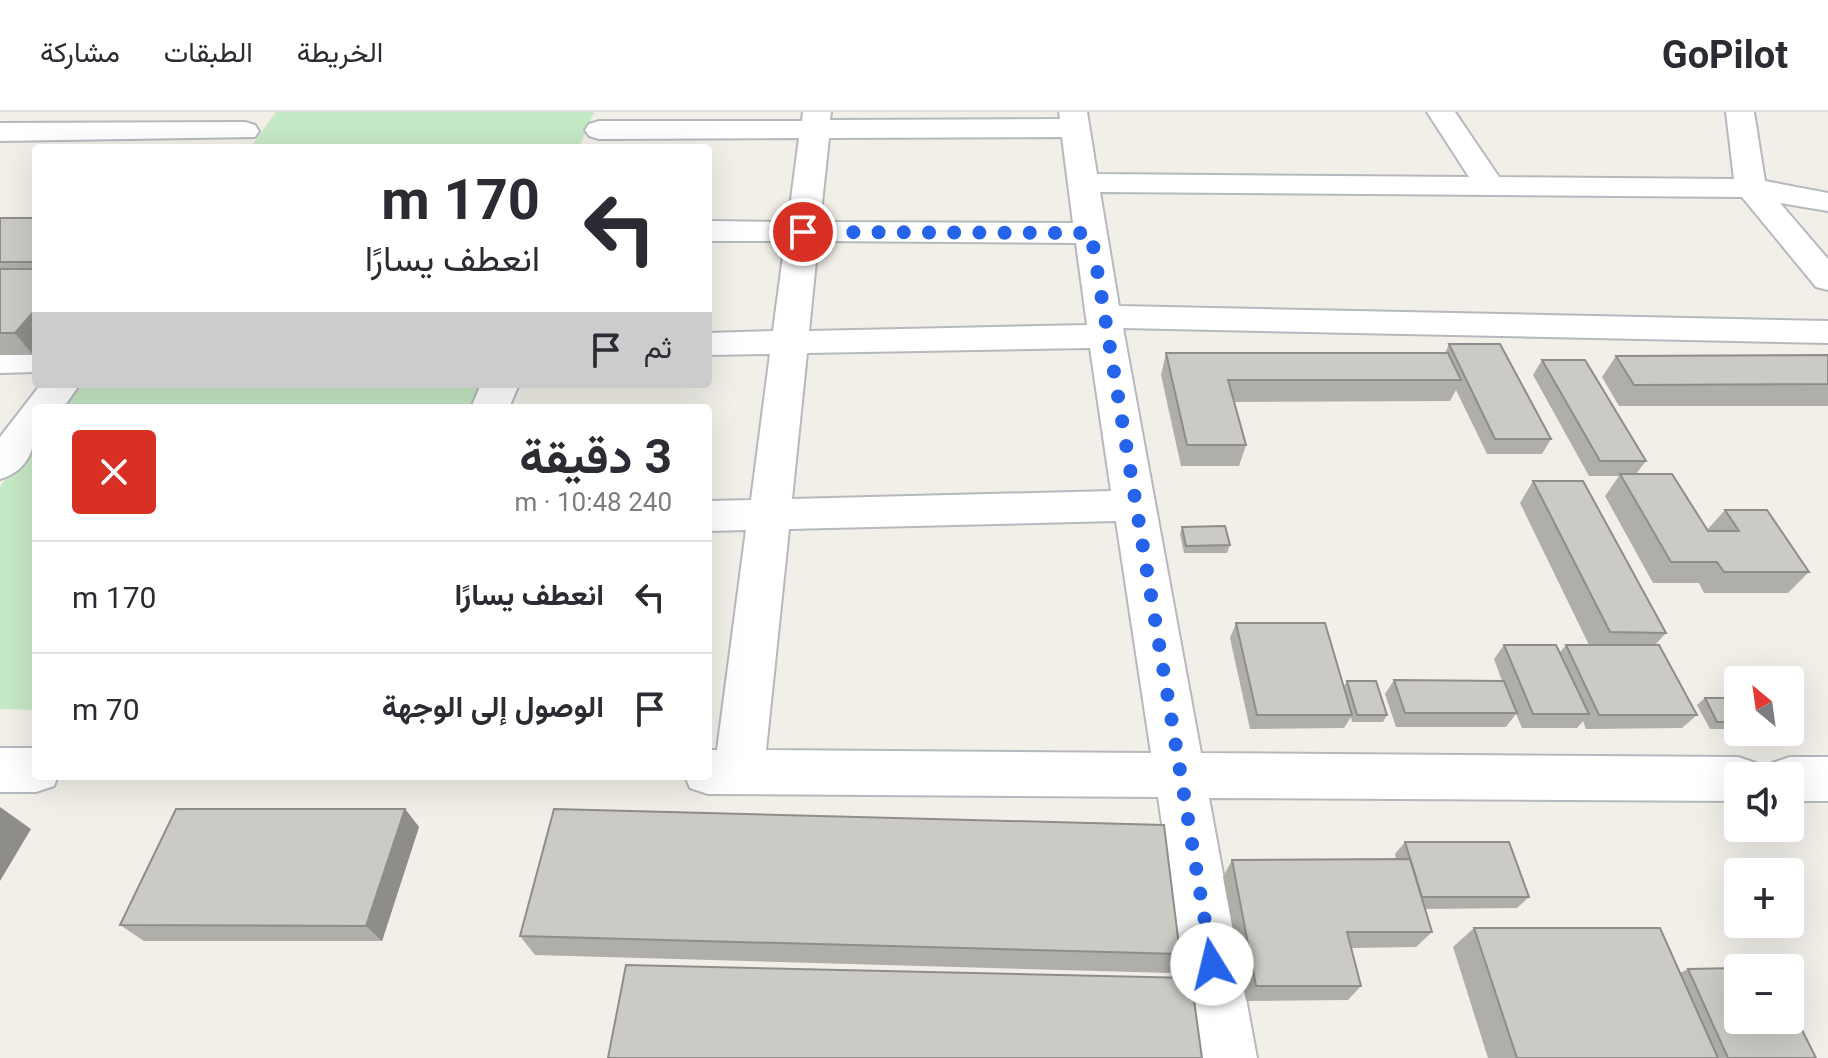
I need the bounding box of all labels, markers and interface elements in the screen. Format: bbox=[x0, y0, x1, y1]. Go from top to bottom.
text: GoPilot bbox=[1662, 33, 1788, 77]
text: مشاركة bbox=[40, 36, 120, 69]
text: الطبقات bbox=[164, 36, 253, 69]
text: الخريطة bbox=[297, 36, 383, 69]
text: 170 m bbox=[381, 167, 540, 233]
icon: left bbox=[568, 176, 672, 280]
pin bbox=[769, 198, 837, 266]
icon: arrive bbox=[781, 210, 825, 254]
text: انعطف يسارًا bbox=[365, 238, 540, 280]
icon: arrive bbox=[584, 328, 628, 372]
text: ثم bbox=[644, 330, 672, 365]
text: 3 دقيقة bbox=[519, 428, 672, 485]
button: close bbox=[72, 430, 156, 514]
text: 240 m · 10:48 bbox=[514, 487, 672, 517]
icon: left bbox=[628, 575, 672, 619]
text: انعطف يسارًا bbox=[455, 577, 604, 612]
text: 170 m bbox=[72, 580, 156, 615]
north arrow bbox=[1724, 666, 1804, 746]
map controls bbox=[1724, 666, 1804, 1034]
icon: arrive bbox=[628, 687, 672, 731]
text: الوصول إلى الوجهة bbox=[382, 689, 604, 724]
text: 70 m bbox=[72, 692, 140, 727]
button: sound bbox=[1724, 762, 1804, 842]
button: + bbox=[1724, 858, 1804, 938]
position arrow bbox=[1170, 922, 1254, 1006]
button: − bbox=[1724, 954, 1804, 1034]

